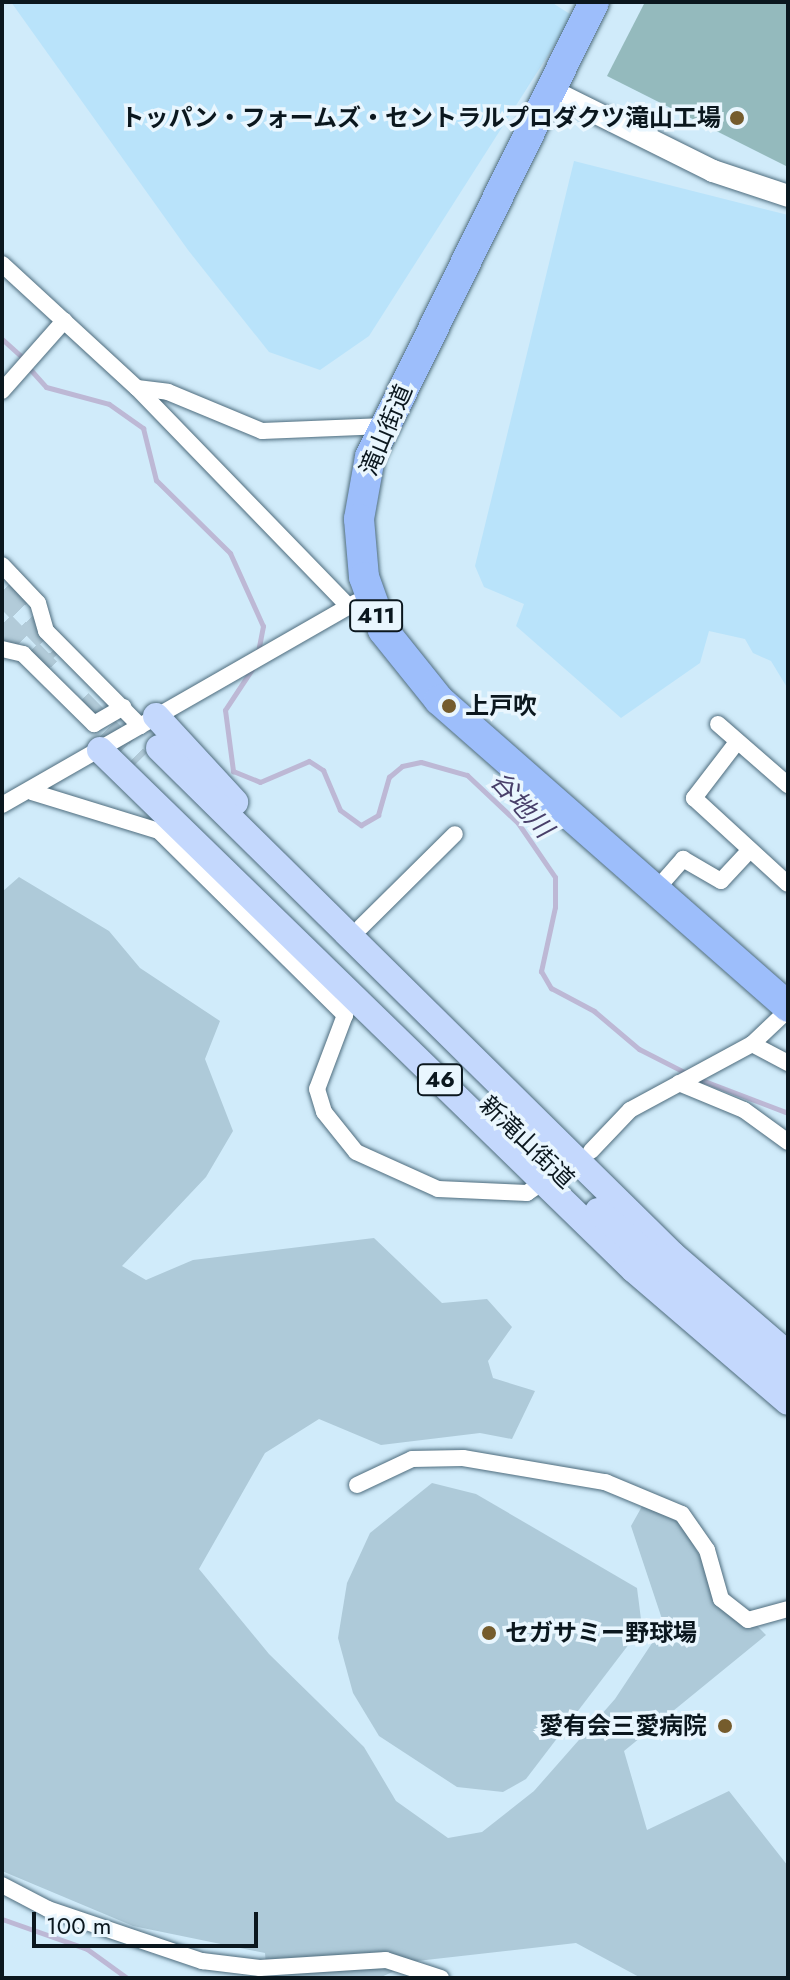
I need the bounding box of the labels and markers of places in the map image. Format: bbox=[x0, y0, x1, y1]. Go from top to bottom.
place label: トッパン・フォームズ・セントラルプロダクツ滝山工場 bbox=[121, 104, 721, 132]
marker: トッパン・フォームズ・セントラルプロダクツ滝山工場 bbox=[728, 109, 746, 127]
place label: 上戸吹 bbox=[465, 692, 537, 720]
marker: 上戸吹 bbox=[440, 697, 458, 715]
place label: セガサミー野球場 bbox=[505, 1619, 697, 1647]
marker: セガサミー野球場 bbox=[480, 1624, 498, 1642]
place label: 愛有会三愛病院 bbox=[539, 1712, 707, 1740]
marker: 愛有会三愛病院 bbox=[714, 1715, 736, 1737]

